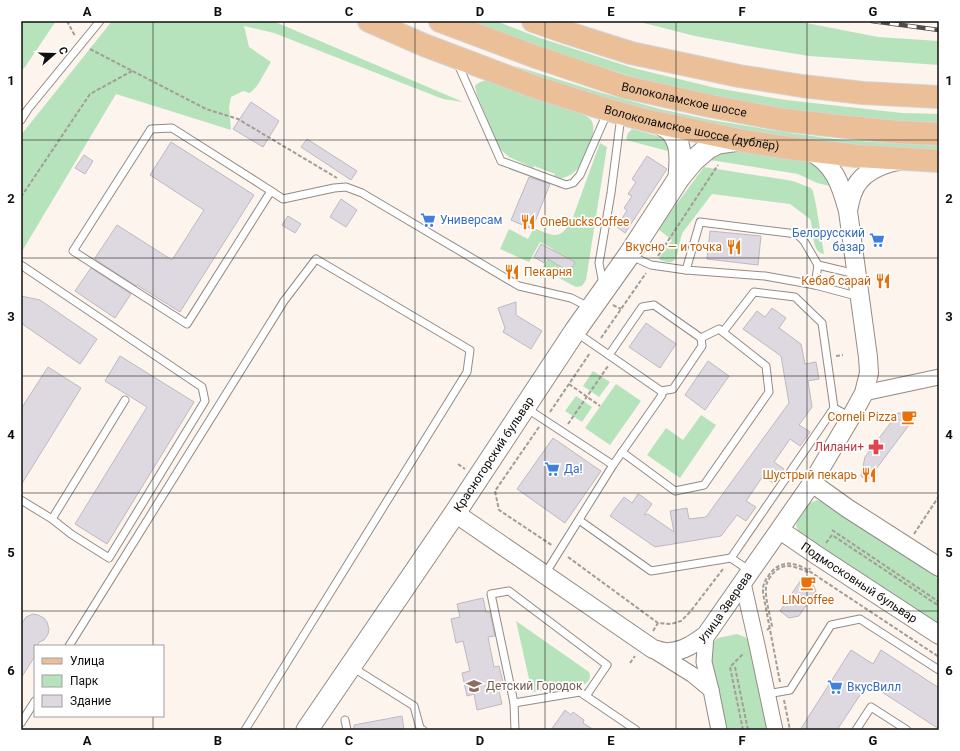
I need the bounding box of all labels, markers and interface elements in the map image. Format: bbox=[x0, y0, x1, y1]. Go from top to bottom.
text: A bbox=[83, 4, 92, 19]
text: B bbox=[214, 4, 222, 19]
text: C bbox=[345, 4, 354, 19]
text: D bbox=[476, 4, 484, 19]
text: E bbox=[607, 4, 615, 19]
text: F bbox=[738, 4, 746, 19]
text: G bbox=[869, 4, 878, 19]
north arrow bbox=[34, 34, 74, 74]
text: С bbox=[56, 45, 70, 56]
text: 1 bbox=[7, 73, 15, 88]
text: 1 bbox=[945, 73, 953, 88]
street label: Волоколамское шоссе bbox=[620, 79, 748, 120]
street label: Волоколамское шоссе (дублёр) bbox=[603, 102, 780, 154]
text: 2 bbox=[7, 191, 15, 206]
text: 2 bbox=[945, 191, 953, 206]
supermarket icon: Универсам bbox=[419, 211, 437, 229]
place label: Универсам bbox=[440, 213, 502, 227]
restaurant icon: OneBucksCoffee bbox=[519, 213, 537, 231]
place label: OneBucksCoffee bbox=[540, 215, 629, 229]
place label: Белорусский базар bbox=[792, 226, 865, 254]
supermarket icon: Белорусский базар bbox=[868, 231, 886, 249]
restaurant icon: Вкусно — и точка bbox=[725, 238, 743, 256]
place label: Вкусно — и точка bbox=[625, 240, 722, 254]
restaurant icon: Пекарня bbox=[503, 263, 521, 281]
place label: Пекарня bbox=[524, 265, 572, 279]
restaurant icon: Кебаб сарай bbox=[874, 272, 892, 290]
place label: Кебаб сарай bbox=[801, 274, 871, 288]
text: 3 bbox=[7, 309, 15, 324]
text: 3 bbox=[945, 309, 953, 324]
street label: Красногорский бульвар bbox=[451, 394, 537, 514]
cafe icon: Corneli Pizza bbox=[900, 408, 918, 426]
place label: Corneli Pizza bbox=[828, 410, 897, 424]
text: 4 bbox=[7, 427, 15, 442]
text: 4 bbox=[945, 427, 953, 442]
pharmacy icon: Лилани+ bbox=[867, 438, 885, 456]
place label: Лилани+ bbox=[814, 440, 864, 454]
supermarket icon: Да! bbox=[543, 460, 561, 478]
place label: Да! bbox=[564, 462, 583, 476]
restaurant icon: Шустрый пекарь bbox=[860, 466, 878, 484]
place label: Шустрый пекарь bbox=[763, 468, 857, 482]
street label: Подмосковный бульвар bbox=[798, 539, 920, 626]
text: 5 bbox=[7, 545, 15, 560]
text: 5 bbox=[945, 545, 953, 560]
street label: улица Зверева bbox=[696, 569, 755, 645]
cafe icon: LINcoffee bbox=[799, 574, 817, 592]
place label: LINcoffee bbox=[782, 593, 834, 607]
legend bbox=[34, 645, 164, 717]
text: Улица bbox=[70, 654, 105, 668]
text: 6 bbox=[7, 663, 15, 678]
text: 6 bbox=[945, 663, 953, 678]
text: Парк bbox=[70, 674, 99, 688]
school or university icon: Детский Городок bbox=[465, 677, 483, 695]
supermarket icon: ВкусВилл bbox=[826, 678, 844, 696]
place label: Детский Городок bbox=[486, 679, 583, 693]
place label: ВкусВилл bbox=[847, 680, 901, 694]
text: Здание bbox=[70, 694, 111, 708]
text: A bbox=[83, 733, 92, 748]
text: B bbox=[214, 733, 222, 748]
text: C bbox=[345, 733, 354, 748]
text: D bbox=[476, 733, 484, 748]
text: E bbox=[607, 733, 615, 748]
text: F bbox=[738, 733, 746, 748]
text: G bbox=[869, 733, 878, 748]

